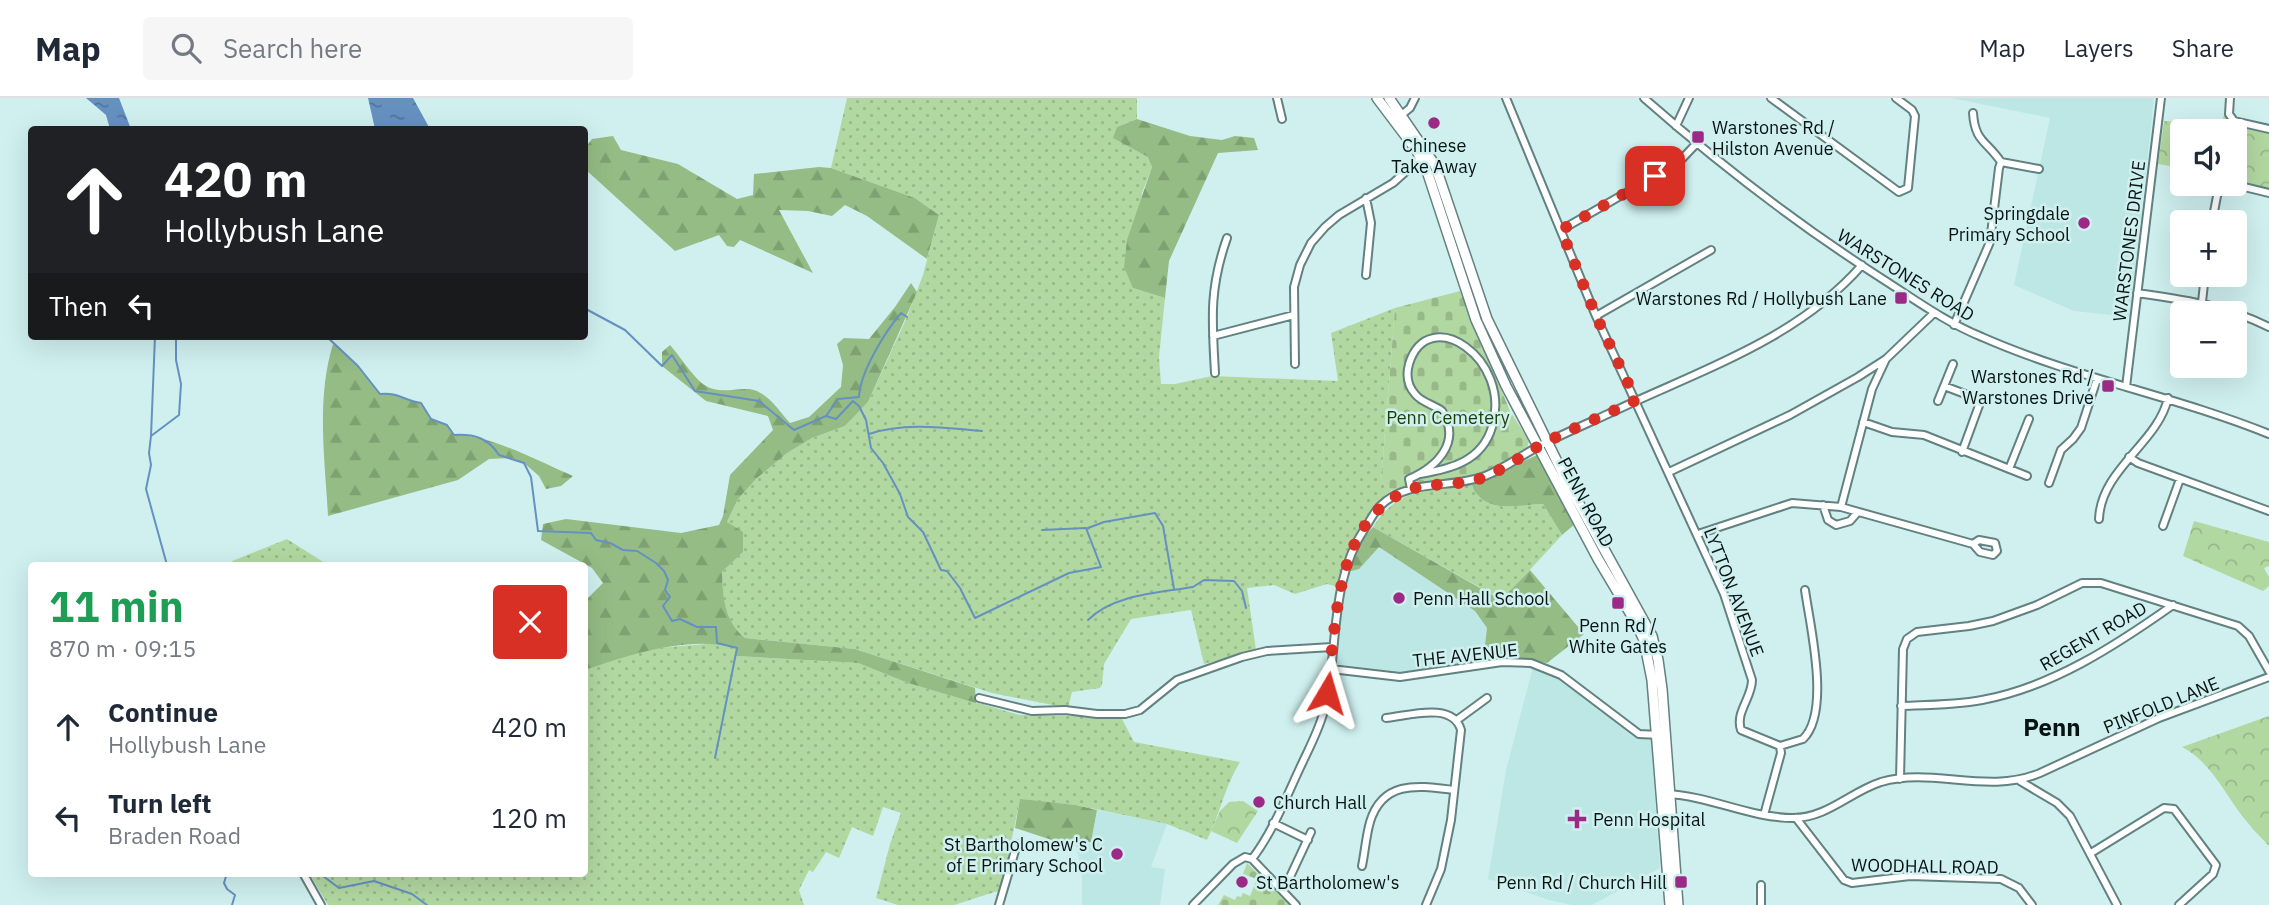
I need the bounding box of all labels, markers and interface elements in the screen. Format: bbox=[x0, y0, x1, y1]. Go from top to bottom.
search box bbox=[143, 17, 633, 80]
text: Map bbox=[35, 27, 101, 70]
icon: search bbox=[167, 29, 205, 67]
text: Search here bbox=[223, 31, 362, 65]
text: Map bbox=[1979, 32, 2026, 64]
text: Layers bbox=[2064, 32, 2134, 64]
text: Share bbox=[2172, 32, 2234, 64]
marker: Chinese Take Away bbox=[1426, 115, 1442, 131]
place label: Warstones Rd / Hilston Avenue bbox=[1712, 116, 1835, 160]
map controls bbox=[2170, 119, 2247, 378]
button: sound bbox=[2170, 119, 2247, 196]
marker: Warstones Rd / Hilston Avenue bbox=[1690, 129, 1706, 145]
place label: Chinese Take Away bbox=[1391, 134, 1477, 178]
pin bbox=[1625, 146, 1685, 206]
text: 420 m bbox=[164, 147, 308, 210]
icon: ahead bbox=[49, 154, 140, 245]
icon: arrive bbox=[1636, 157, 1674, 195]
street label: WARSTONES DRIVE bbox=[2108, 159, 2150, 323]
place label: Springdale Primary School bbox=[1948, 202, 2070, 246]
text: Hollybush Lane bbox=[164, 209, 384, 251]
button: + bbox=[2170, 210, 2247, 287]
marker: Springdale Primary School bbox=[2076, 215, 2092, 231]
street label: WARSTONES ROAD bbox=[1833, 224, 1979, 326]
icon: left bbox=[122, 287, 160, 325]
place label: Warstones Rd / Hollybush Lane bbox=[1636, 287, 1887, 310]
text: Then bbox=[49, 289, 108, 323]
marker: Warstones Rd / Hollybush Lane bbox=[1893, 290, 1909, 306]
button: − bbox=[2170, 301, 2247, 378]
place label: Warstones Rd / Warstones Drive bbox=[1962, 365, 2094, 409]
marker: Warstones Rd / Warstones Drive bbox=[2100, 378, 2116, 394]
park label: Penn Cemetery bbox=[1386, 406, 1510, 429]
street label: PENN ROAD bbox=[1553, 453, 1619, 551]
street label: LYTTON AVENUE bbox=[1699, 524, 1769, 660]
text: 11 min bbox=[49, 579, 184, 634]
button: close bbox=[493, 585, 567, 659]
place label: Penn Hall School bbox=[1413, 587, 1549, 610]
marker: Penn Hall School bbox=[1391, 590, 1407, 606]
marker: Penn Rd / White Gates bbox=[1610, 595, 1626, 611]
street label: REGENT ROAD bbox=[2035, 596, 2151, 676]
place label: Penn Rd / White Gates bbox=[1569, 614, 1667, 658]
text: 870 m · 09:15 bbox=[49, 633, 196, 663]
street label: THE AVENUE bbox=[1411, 638, 1519, 672]
position arrow bbox=[1290, 656, 1364, 730]
street label: PINFOLD LANE bbox=[2100, 671, 2222, 739]
text: Continue bbox=[108, 695, 218, 729]
icon: ahead bbox=[49, 708, 87, 746]
text: 420 m bbox=[491, 710, 567, 744]
district label: Penn bbox=[2023, 711, 2081, 743]
text: Hollybush Lane bbox=[108, 729, 266, 759]
text: Turn left bbox=[108, 786, 211, 820]
place label: Church Hall bbox=[1273, 791, 1367, 814]
marker: Church Hall bbox=[1251, 794, 1267, 810]
icon: left bbox=[49, 799, 87, 837]
text: 120 m bbox=[491, 801, 567, 835]
place label: Penn Hospital bbox=[1593, 808, 1706, 831]
marker: Penn Hospital bbox=[1567, 809, 1587, 829]
text: Braden Road bbox=[108, 820, 241, 850]
place label: St Bartholomew's C of E Primary School bbox=[944, 833, 1103, 877]
marker: St Bartholomew's C of E Primary School bbox=[1109, 846, 1125, 862]
street label: WOODHALL ROAD bbox=[1851, 853, 1999, 879]
place label: St Bartholomew's bbox=[1256, 871, 1399, 894]
place label: Penn Rd / Church Hill bbox=[1496, 871, 1667, 894]
marker: St Bartholomew's bbox=[1234, 874, 1250, 890]
marker: Penn Rd / Church Hill bbox=[1673, 874, 1689, 890]

